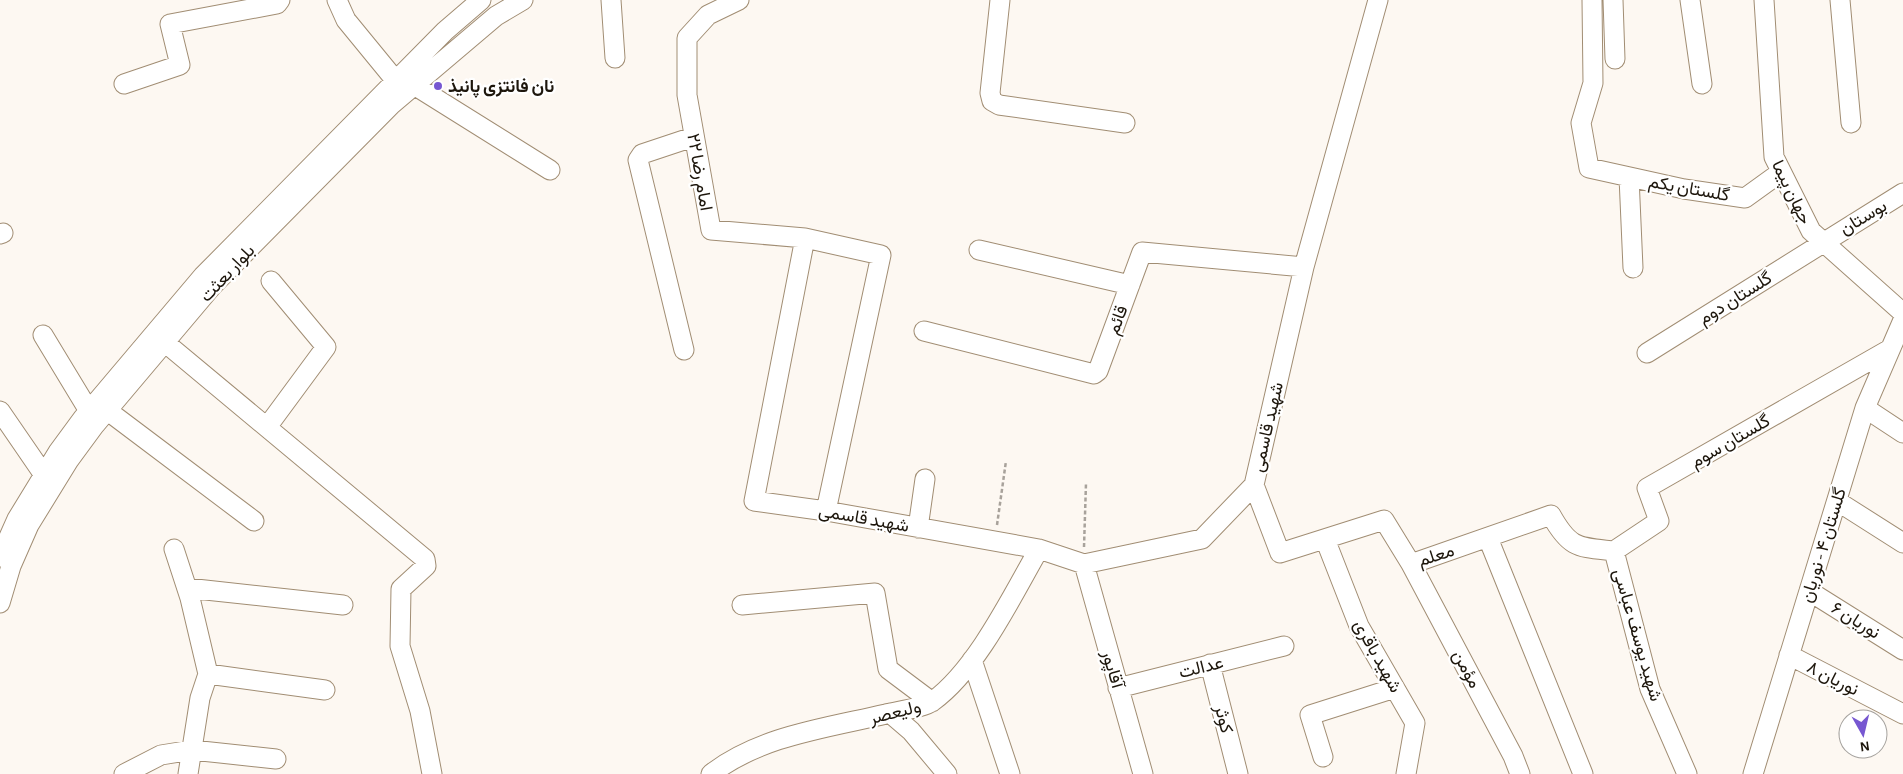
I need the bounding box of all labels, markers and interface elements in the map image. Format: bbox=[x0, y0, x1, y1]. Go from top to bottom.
place label: نان فانتزی پانیذ bbox=[448, 77, 554, 98]
marker: نان فانتزی پانیذ bbox=[432, 80, 444, 92]
street label: امام رضا ۲۲ bbox=[681, 132, 715, 213]
street label: جهان پیما bbox=[1766, 158, 1814, 228]
street label: گلستان یکم bbox=[1647, 172, 1731, 207]
street label: بوستان bbox=[1837, 197, 1891, 240]
street label: بلوار بعثت bbox=[197, 242, 259, 307]
street label: گلستان دوم bbox=[1695, 268, 1777, 330]
street label: قائم bbox=[1104, 303, 1133, 338]
street label: شهید قاسمی bbox=[1249, 381, 1288, 474]
street label: گلستان سوم bbox=[1687, 411, 1774, 474]
street label: گلستان ۴ - نوریان bbox=[1797, 485, 1851, 605]
street label: شهید قاسمی bbox=[817, 502, 911, 537]
street label: معلم bbox=[1416, 542, 1457, 572]
street label: شهید یوسف عباسی bbox=[1609, 567, 1665, 704]
street label: نوریان ۶ bbox=[1827, 599, 1883, 644]
street label: شهید باقری bbox=[1349, 617, 1404, 696]
street label: آقاپور bbox=[1096, 647, 1127, 693]
street label: مؤمن bbox=[1448, 648, 1483, 692]
street label: عدالت bbox=[1177, 654, 1225, 682]
street label: نوریان ۸ bbox=[1803, 658, 1861, 700]
street label: ولیعصر bbox=[867, 698, 923, 729]
street label: کوثر bbox=[1210, 702, 1235, 735]
north arrow bbox=[1838, 709, 1888, 759]
text: N bbox=[1859, 738, 1870, 753]

